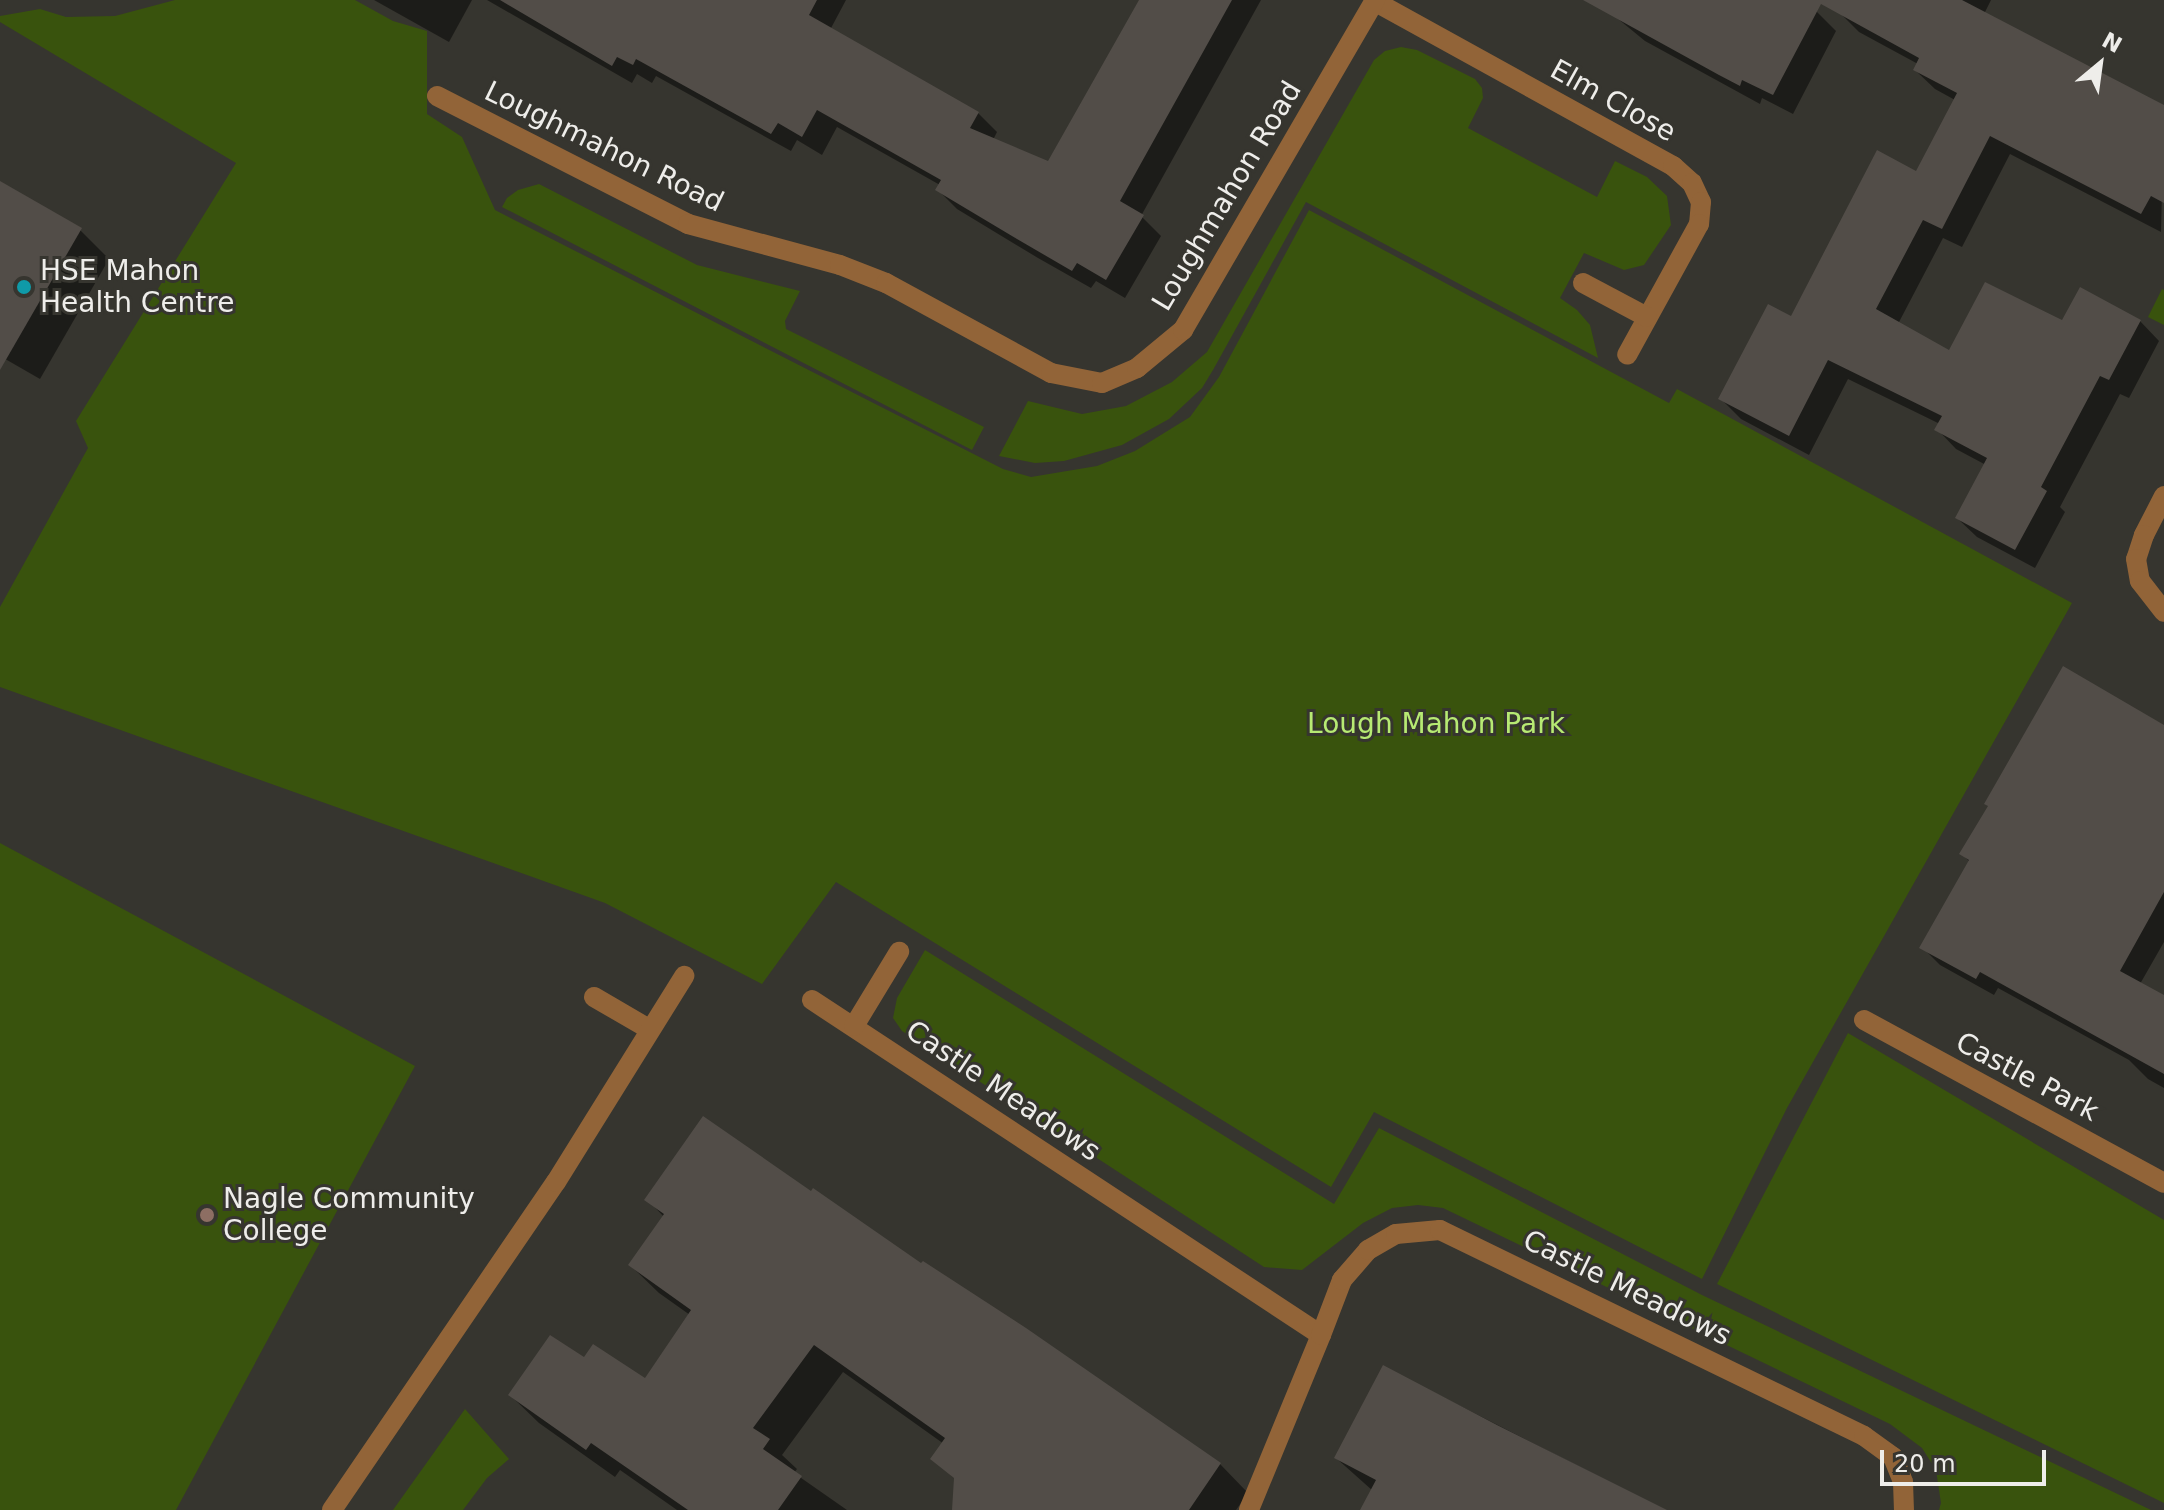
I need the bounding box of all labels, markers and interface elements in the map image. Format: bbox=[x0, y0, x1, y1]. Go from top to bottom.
north arrow bbox=[2060, 24, 2140, 104]
text: N bbox=[2098, 27, 2126, 58]
street label: Elm Close bbox=[1545, 53, 1681, 149]
street label: Loughmahon Road bbox=[479, 75, 729, 219]
street label: Loughmahon Road bbox=[1145, 75, 1309, 317]
place label: HSE Mahon Health Centre bbox=[40, 254, 234, 320]
marker: HSE Mahon Health Centre bbox=[15, 278, 33, 296]
park label: Lough Mahon Park bbox=[1307, 707, 1565, 741]
street label: Castle Meadows bbox=[899, 1014, 1107, 1168]
street label: Castle Park bbox=[1950, 1025, 2104, 1129]
place label: Nagle Community College bbox=[223, 1182, 475, 1248]
marker: Nagle Community College bbox=[198, 1206, 216, 1224]
street label: Castle Meadows bbox=[1518, 1223, 1736, 1353]
scale bar bbox=[1884, 1434, 2050, 1484]
text: 20 m bbox=[1894, 1450, 1956, 1478]

